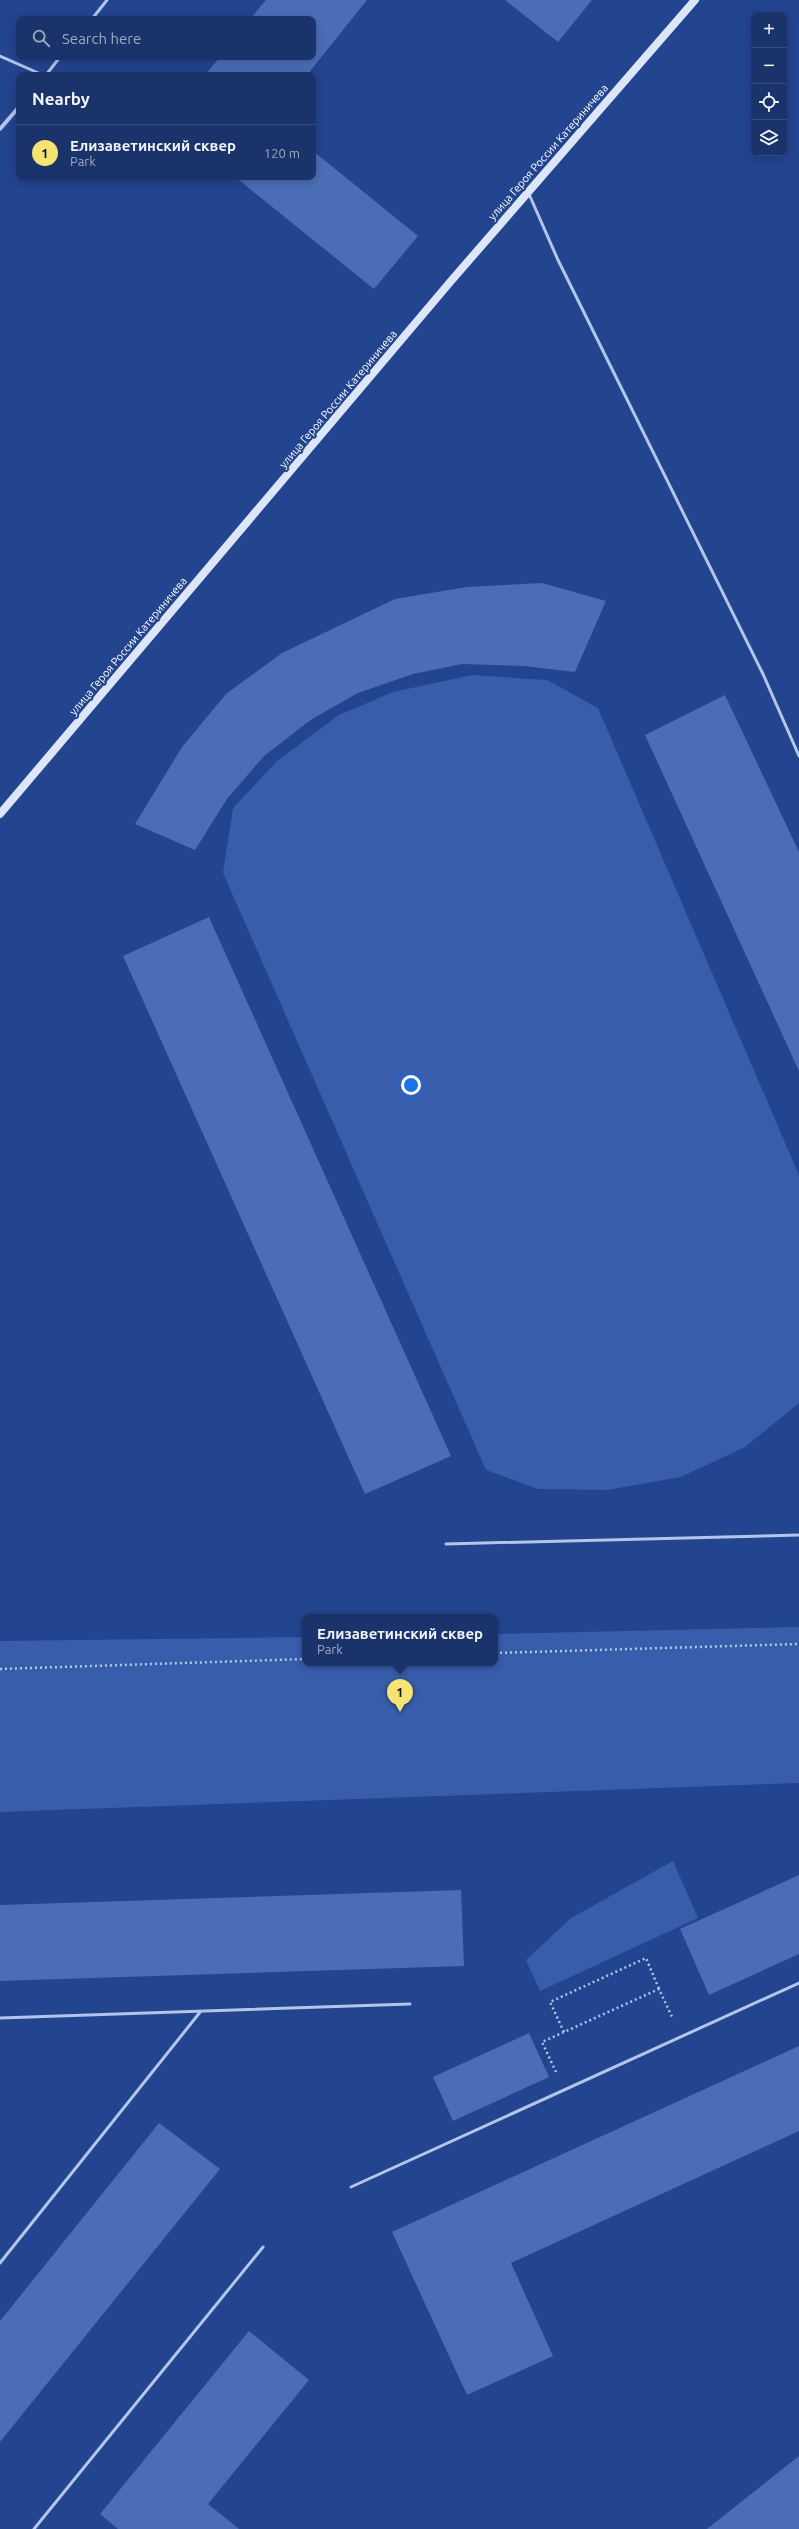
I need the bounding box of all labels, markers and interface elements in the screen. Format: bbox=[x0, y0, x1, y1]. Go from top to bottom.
map controls bbox=[751, 12, 787, 156]
button: + bbox=[751, 12, 787, 48]
search box bbox=[16, 16, 316, 60]
icon: search bbox=[30, 27, 52, 49]
text: Search here bbox=[62, 30, 141, 47]
button: − bbox=[751, 48, 787, 84]
street label: улица Героя России Катериничева bbox=[486, 82, 610, 222]
button: locate bbox=[751, 84, 787, 120]
text: Nearby bbox=[32, 89, 90, 108]
button: layers bbox=[751, 120, 787, 156]
text: Елизаветинский сквер bbox=[70, 137, 236, 154]
text: 1 bbox=[41, 146, 49, 160]
text: 120 m bbox=[264, 146, 300, 160]
text: Park bbox=[70, 154, 96, 168]
street label: улица Героя России Катериничева bbox=[277, 328, 399, 470]
street label: улица Героя России Катериничева bbox=[67, 575, 189, 717]
your location bbox=[401, 1075, 421, 1095]
popup bbox=[302, 1614, 498, 1666]
text: Елизаветинский сквер bbox=[317, 1625, 483, 1642]
text: Park bbox=[317, 1642, 343, 1656]
pin: 1 bbox=[387, 1679, 413, 1712]

